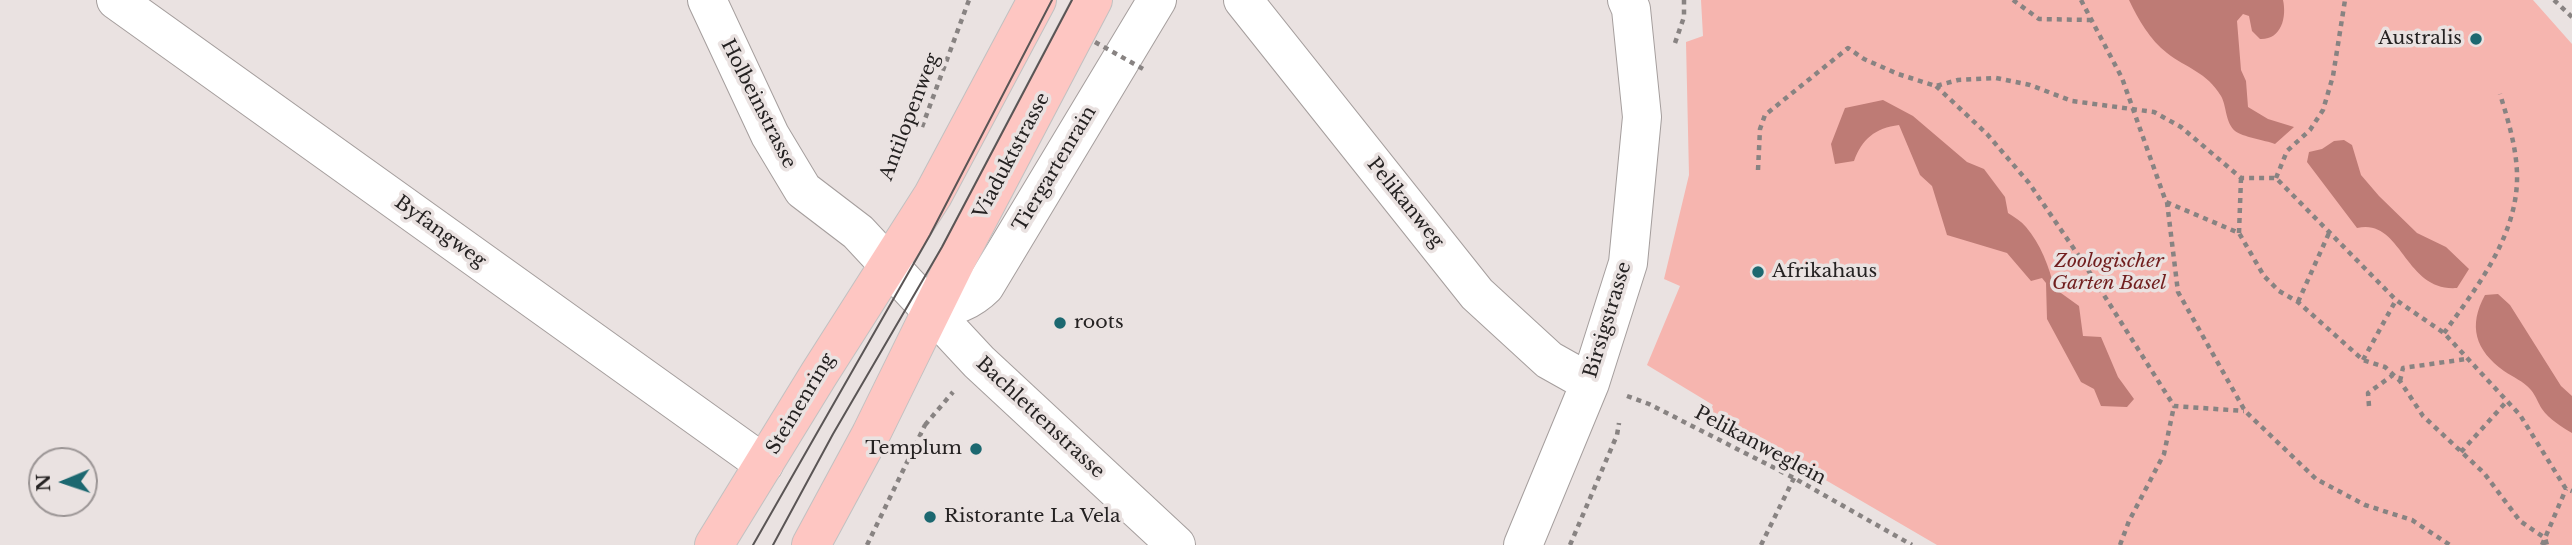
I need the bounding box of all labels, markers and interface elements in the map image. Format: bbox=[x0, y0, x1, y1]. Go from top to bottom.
place label: Australis bbox=[2378, 28, 2462, 50]
marker: Australis bbox=[2468, 31, 2484, 47]
street label: Holbeinstrasse bbox=[716, 36, 800, 172]
street label: Antilopenweg bbox=[875, 50, 945, 184]
street label: Viaduktstrasse bbox=[969, 89, 1055, 223]
street label: Tiergartenrain bbox=[1009, 102, 1101, 236]
street label: Pelikanweg bbox=[1362, 153, 1448, 253]
street label: Byfangweg bbox=[390, 191, 490, 273]
park label: Zoologischer Garten Basel bbox=[2052, 251, 2166, 295]
street label: Birsigstrasse bbox=[1580, 259, 1636, 381]
place label: Afrikahaus bbox=[1772, 261, 1877, 283]
marker: Afrikahaus bbox=[1750, 264, 1766, 280]
place label: roots bbox=[1074, 312, 1124, 334]
marker: roots bbox=[1052, 315, 1068, 331]
street label: Steinenring bbox=[762, 349, 840, 459]
street label: Bachlettenstrasse bbox=[971, 353, 1109, 483]
street label: Pelikanweglein bbox=[1690, 402, 1830, 490]
place label: Templum bbox=[865, 438, 962, 460]
marker: Templum bbox=[968, 441, 984, 457]
north arrow bbox=[28, 447, 98, 517]
text: N bbox=[32, 473, 55, 492]
place label: Ristorante La Vela bbox=[944, 506, 1121, 528]
marker: Ristorante La Vela bbox=[922, 509, 938, 525]

